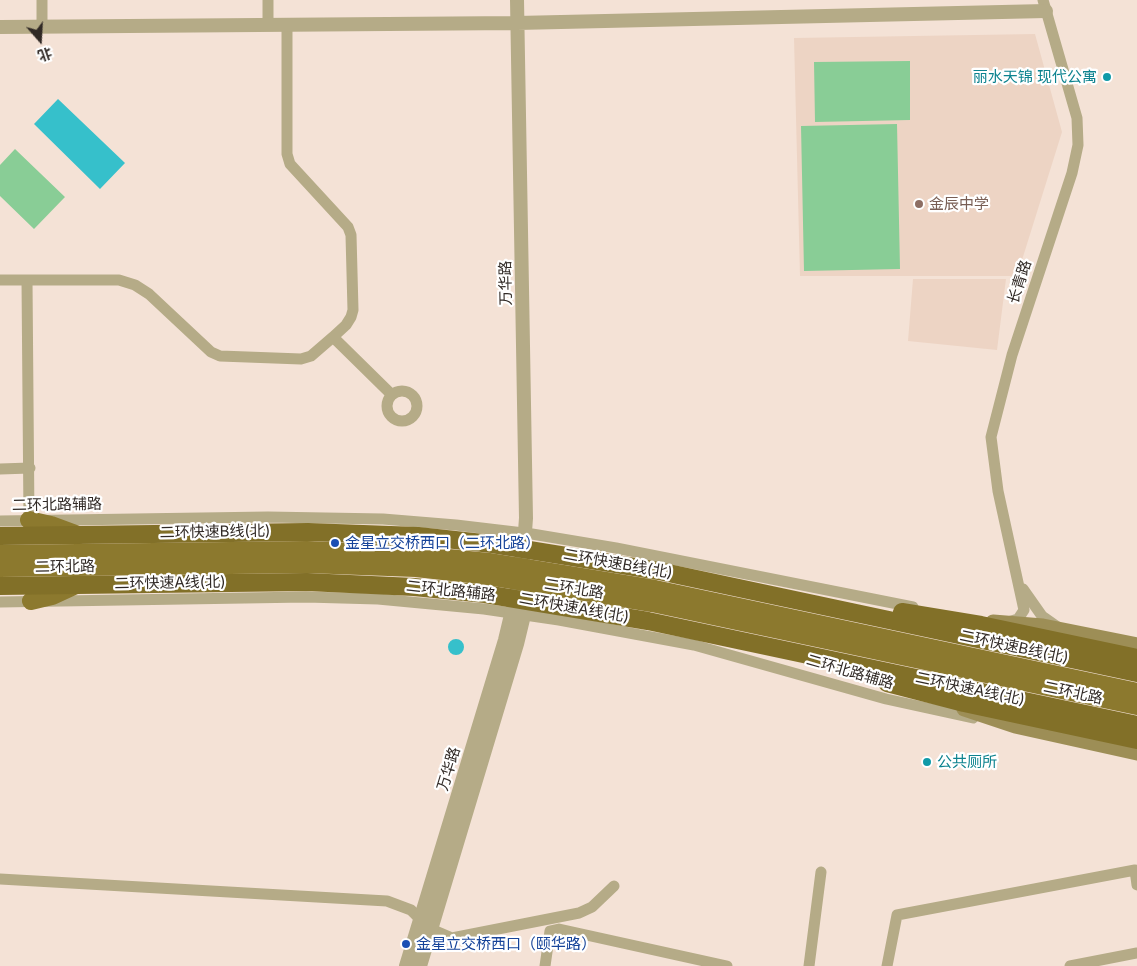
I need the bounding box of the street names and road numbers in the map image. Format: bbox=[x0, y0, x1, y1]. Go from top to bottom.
street label: 长青路 bbox=[1004, 258, 1036, 306]
street label: 万华路 bbox=[497, 260, 515, 306]
street label: 二环北路辅路 bbox=[12, 495, 102, 515]
street label: 二环快速B线(北) bbox=[159, 522, 271, 542]
street label: 二环快速B线(北) bbox=[562, 546, 674, 582]
street label: 二环北路 bbox=[35, 557, 95, 577]
street label: 二环快速A线(北) bbox=[114, 573, 226, 593]
street label: 二环北路 bbox=[543, 575, 605, 603]
street label: 二环北路辅路 bbox=[405, 577, 497, 605]
street label: 二环快速A线(北) bbox=[518, 589, 630, 627]
street label: 二环快速B线(北) bbox=[958, 627, 1070, 667]
street label: 二环北路辅路 bbox=[804, 651, 896, 693]
street label: 二环快速A线(北) bbox=[914, 669, 1026, 709]
street label: 二环北路 bbox=[1042, 678, 1104, 708]
street label: 万华路 bbox=[434, 745, 464, 793]

